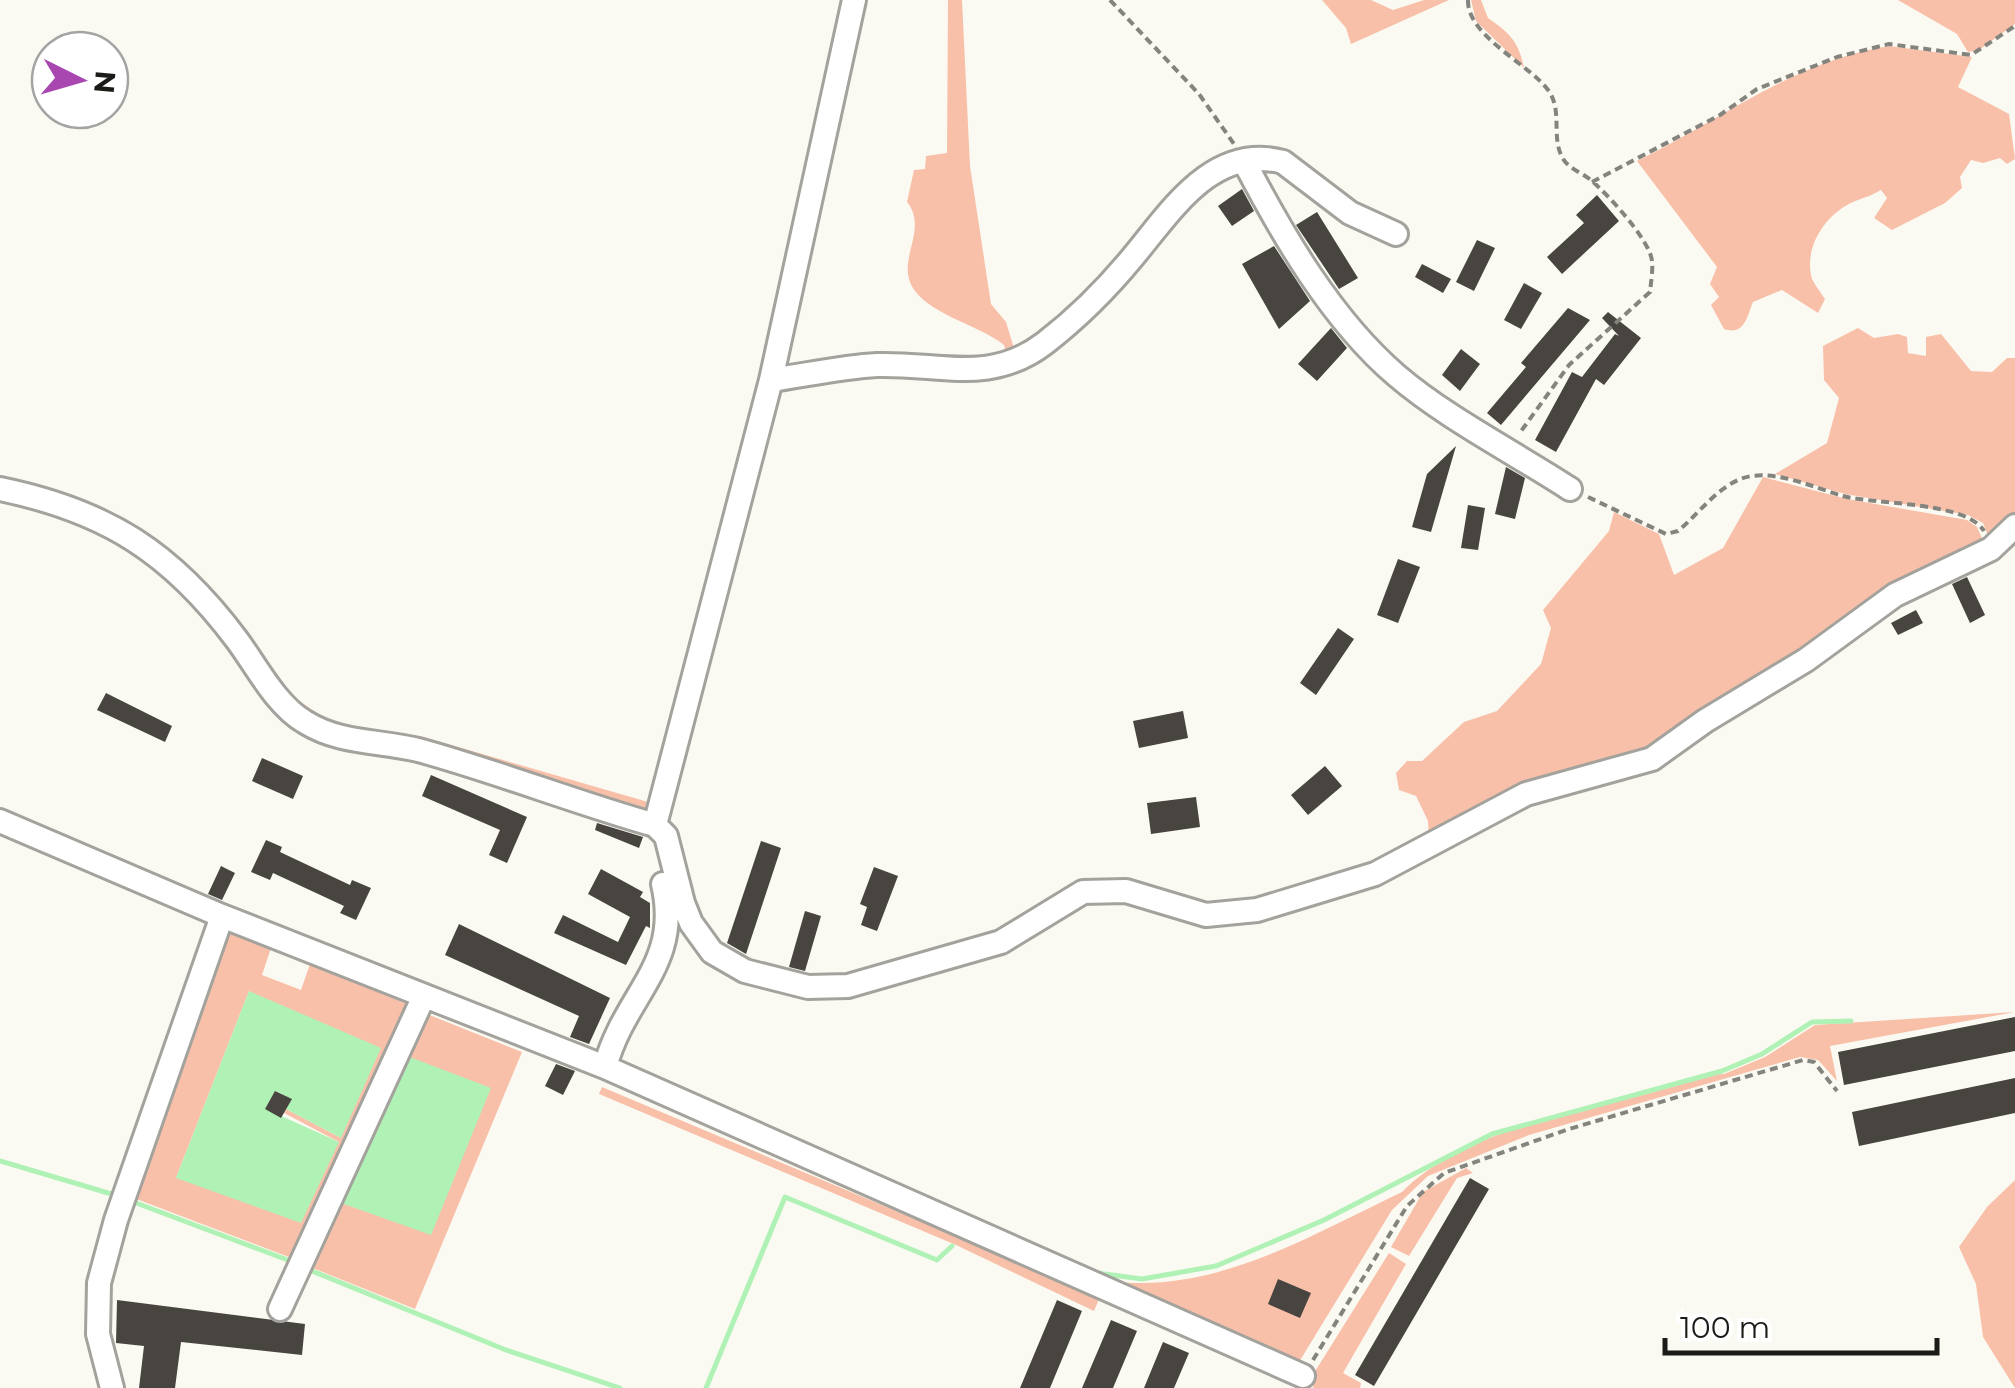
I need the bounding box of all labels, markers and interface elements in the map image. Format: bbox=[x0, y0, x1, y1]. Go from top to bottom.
north arrow bbox=[30, 30, 130, 130]
text: N bbox=[87, 69, 123, 95]
scale bar bbox=[1665, 1293, 1938, 1355]
text: 100 m bbox=[1680, 1309, 1770, 1346]

